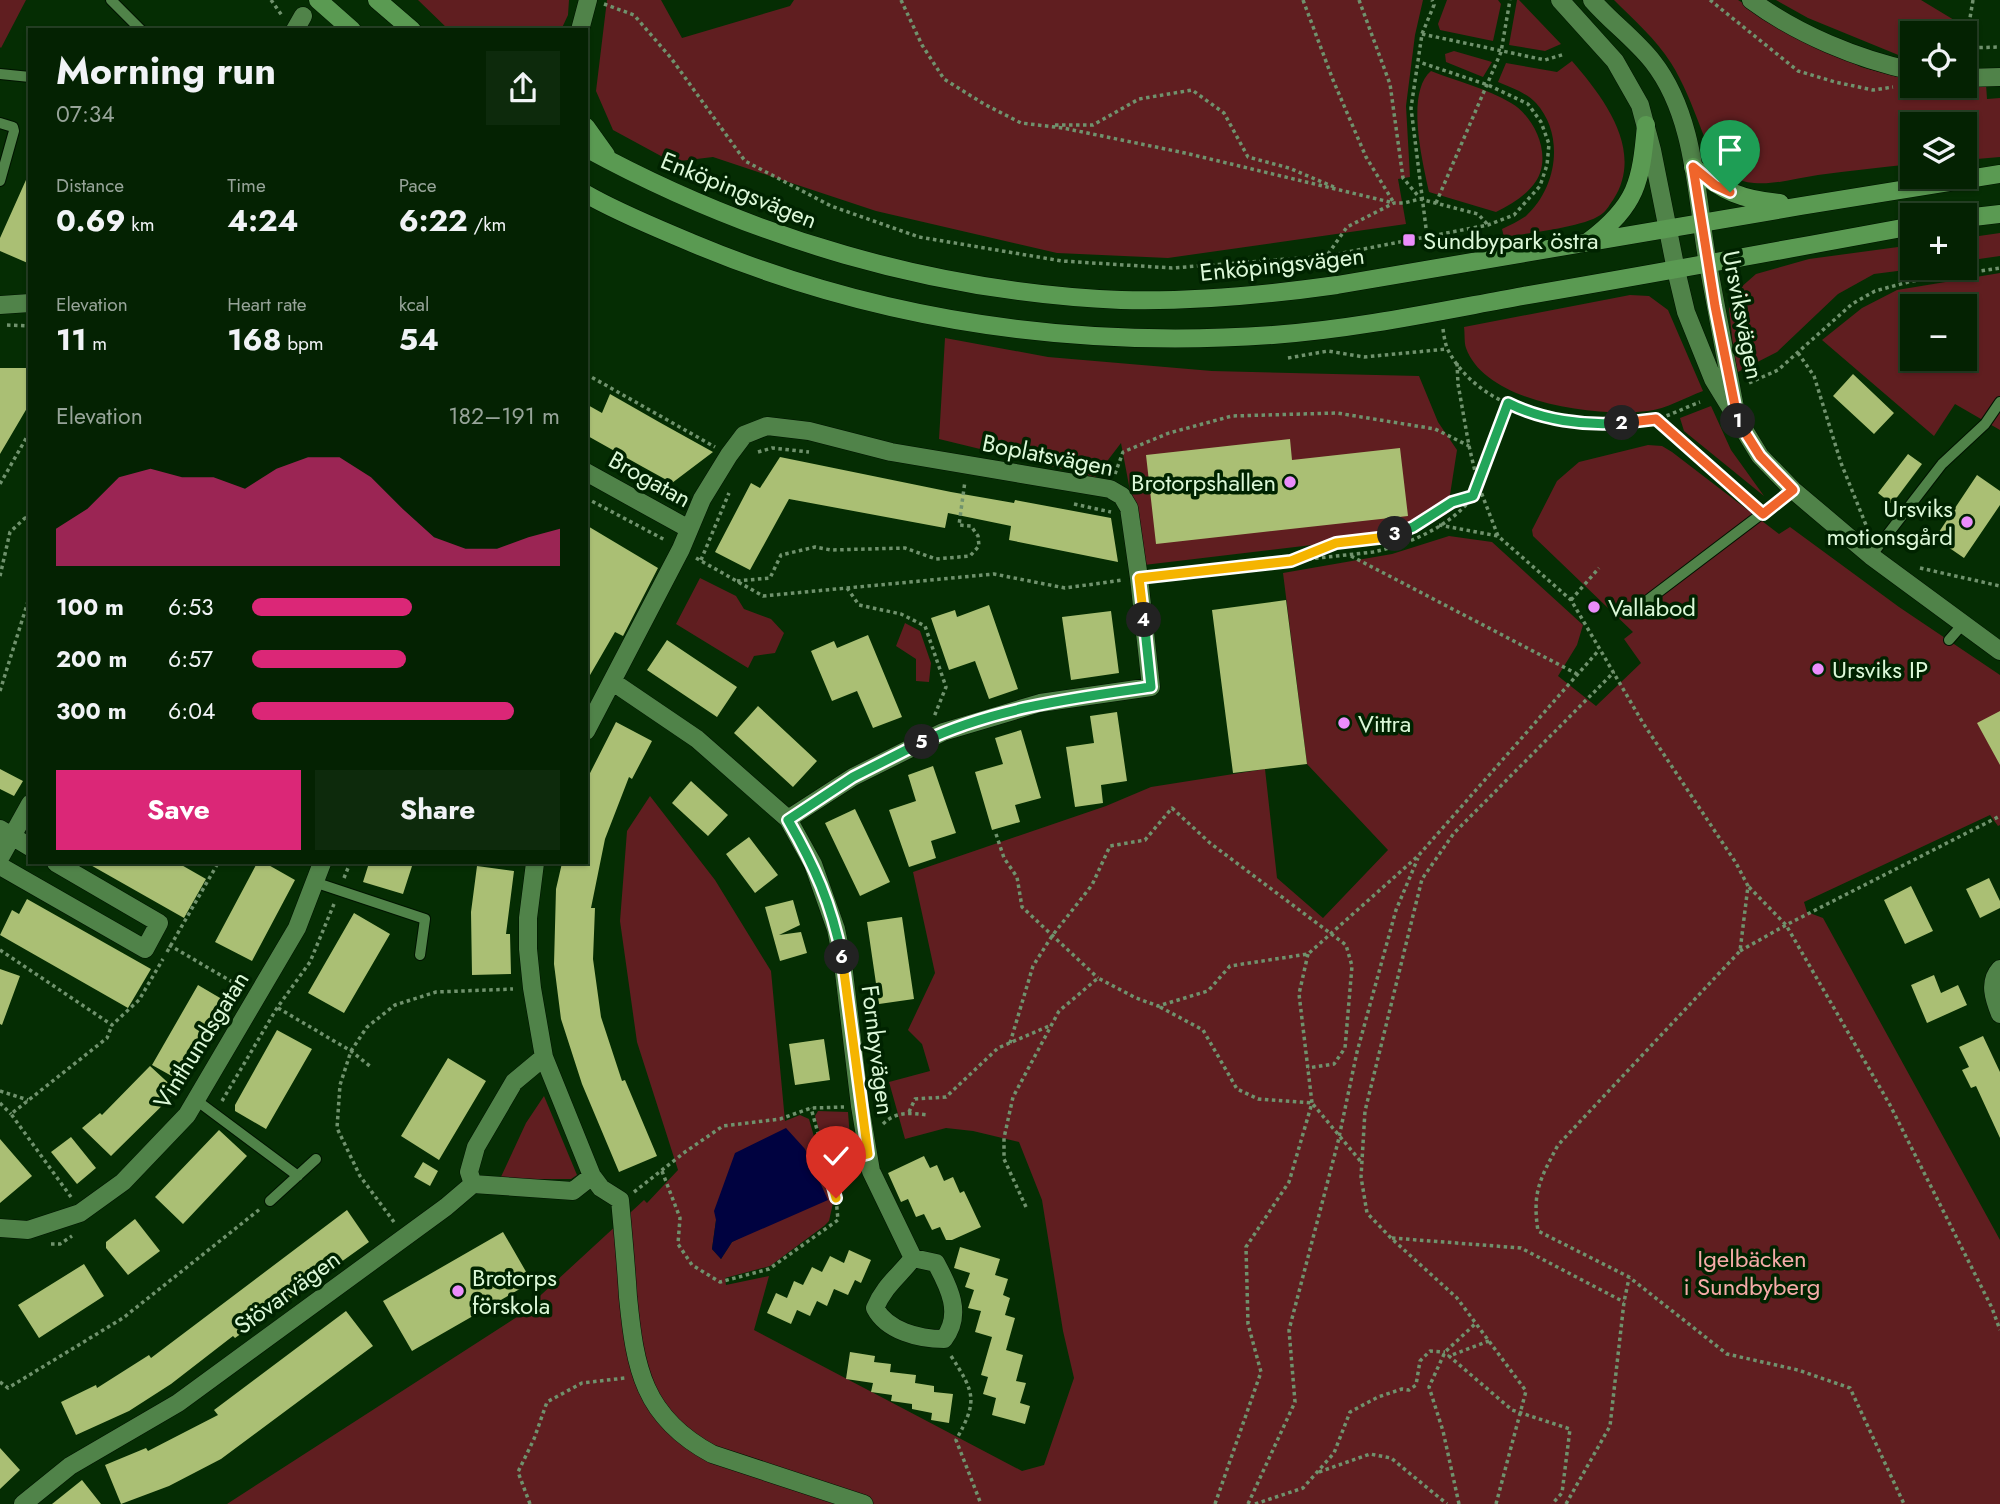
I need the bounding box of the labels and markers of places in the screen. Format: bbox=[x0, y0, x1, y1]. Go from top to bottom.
pin bbox=[1700, 120, 1760, 192]
place label: Sundbypark östra bbox=[1423, 223, 1598, 258]
marker: Sundbypark östra bbox=[1401, 232, 1417, 248]
pin: 1 bbox=[1720, 404, 1756, 438]
pin: 2 bbox=[1604, 406, 1640, 440]
place label: Brotorpshallen bbox=[1131, 465, 1276, 500]
marker: Brotorpshallen bbox=[1282, 474, 1298, 490]
place label: Ursviks motionsgård bbox=[1827, 491, 1953, 554]
marker: Ursviks motionsgård bbox=[1959, 514, 1975, 530]
pin: 3 bbox=[1378, 516, 1412, 552]
place label: Vallabod bbox=[1608, 590, 1696, 625]
marker: Vallabod bbox=[1586, 599, 1602, 615]
pin: 4 bbox=[1126, 602, 1162, 638]
place label: Ursviks IP bbox=[1832, 652, 1928, 687]
marker: Ursviks IP bbox=[1810, 661, 1826, 677]
place label: Vittra bbox=[1358, 706, 1411, 741]
marker: Vittra bbox=[1336, 715, 1352, 731]
pin: 5 bbox=[904, 724, 940, 760]
pin: 6 bbox=[824, 940, 860, 974]
pin bbox=[806, 1126, 866, 1198]
place label: Brotorps förskola bbox=[472, 1260, 557, 1323]
marker: Brotorps förskola bbox=[450, 1283, 466, 1299]

